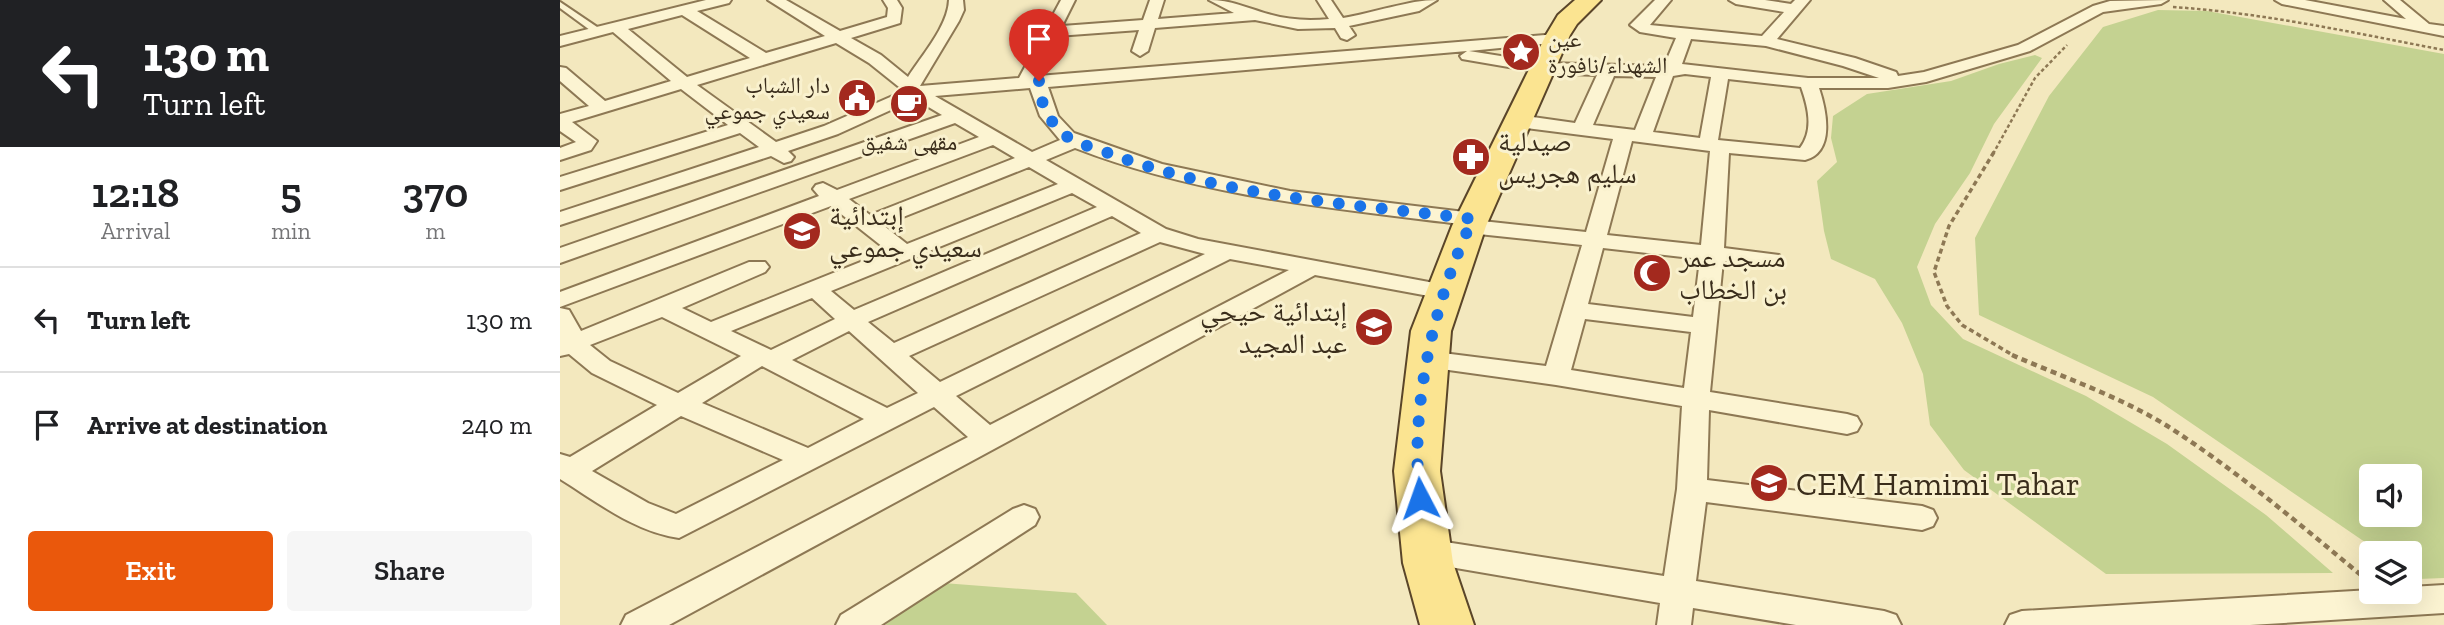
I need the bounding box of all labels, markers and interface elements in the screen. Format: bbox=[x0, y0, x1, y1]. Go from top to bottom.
pin bbox=[1009, 9, 1069, 81]
icon: arrive bbox=[1020, 20, 1058, 58]
text: 130 m bbox=[143, 25, 269, 84]
place label: عين الشهداء/نافورة bbox=[1548, 25, 1667, 79]
icon: left bbox=[28, 28, 119, 119]
place icon: عين الشهداء/نافورة bbox=[1500, 31, 1542, 73]
place label: دار الشباب سعيدي جموعي bbox=[704, 71, 830, 130]
public building icon: دار الشباب سعيدي جموعي bbox=[836, 77, 878, 119]
cafe icon: مقهى شفيق bbox=[888, 83, 930, 125]
text: Turn left bbox=[143, 85, 265, 123]
place label: صيدلية سليم هجريس bbox=[1498, 125, 1637, 192]
place label: مقهى شفيق bbox=[861, 128, 957, 156]
pharmacy icon: صيدلية سليم هجريس bbox=[1450, 136, 1492, 178]
text: 12:18 bbox=[92, 167, 180, 218]
text: 5 bbox=[280, 167, 302, 218]
text: 370 bbox=[402, 167, 469, 218]
place label: إبتدائية سعيدي جموعي bbox=[829, 199, 982, 270]
school or university icon: إبتدائية سعيدي جموعي bbox=[781, 210, 823, 252]
text: Arrival bbox=[101, 217, 170, 245]
text: min bbox=[271, 217, 311, 245]
text: m bbox=[425, 217, 445, 245]
place label: مسجد عمر بن الخطاب bbox=[1678, 241, 1787, 307]
mosque icon: مسجد عمر بن الخطاب bbox=[1631, 252, 1673, 294]
place label: إبتدائية حيحي عبد المجيد bbox=[1200, 295, 1347, 360]
icon: left bbox=[28, 301, 66, 339]
text: Turn left bbox=[87, 304, 190, 336]
text: 130 m bbox=[466, 304, 532, 336]
school or university icon: إبتدائية حيحي عبد المجيد bbox=[1353, 306, 1395, 348]
icon: arrive bbox=[28, 406, 66, 444]
text: Arrive at destination bbox=[87, 409, 327, 441]
text: 240 m bbox=[461, 409, 532, 441]
position arrow bbox=[1383, 461, 1457, 535]
school or university icon: CEM Hamimi Tahar bbox=[1748, 462, 1790, 504]
place label: CEM Hamimi Tahar bbox=[1796, 464, 2080, 503]
map controls bbox=[2359, 464, 2422, 604]
button: sound bbox=[2359, 464, 2422, 527]
button: Exit bbox=[28, 531, 273, 611]
button: Share bbox=[287, 531, 532, 611]
button: layers bbox=[2359, 541, 2422, 604]

